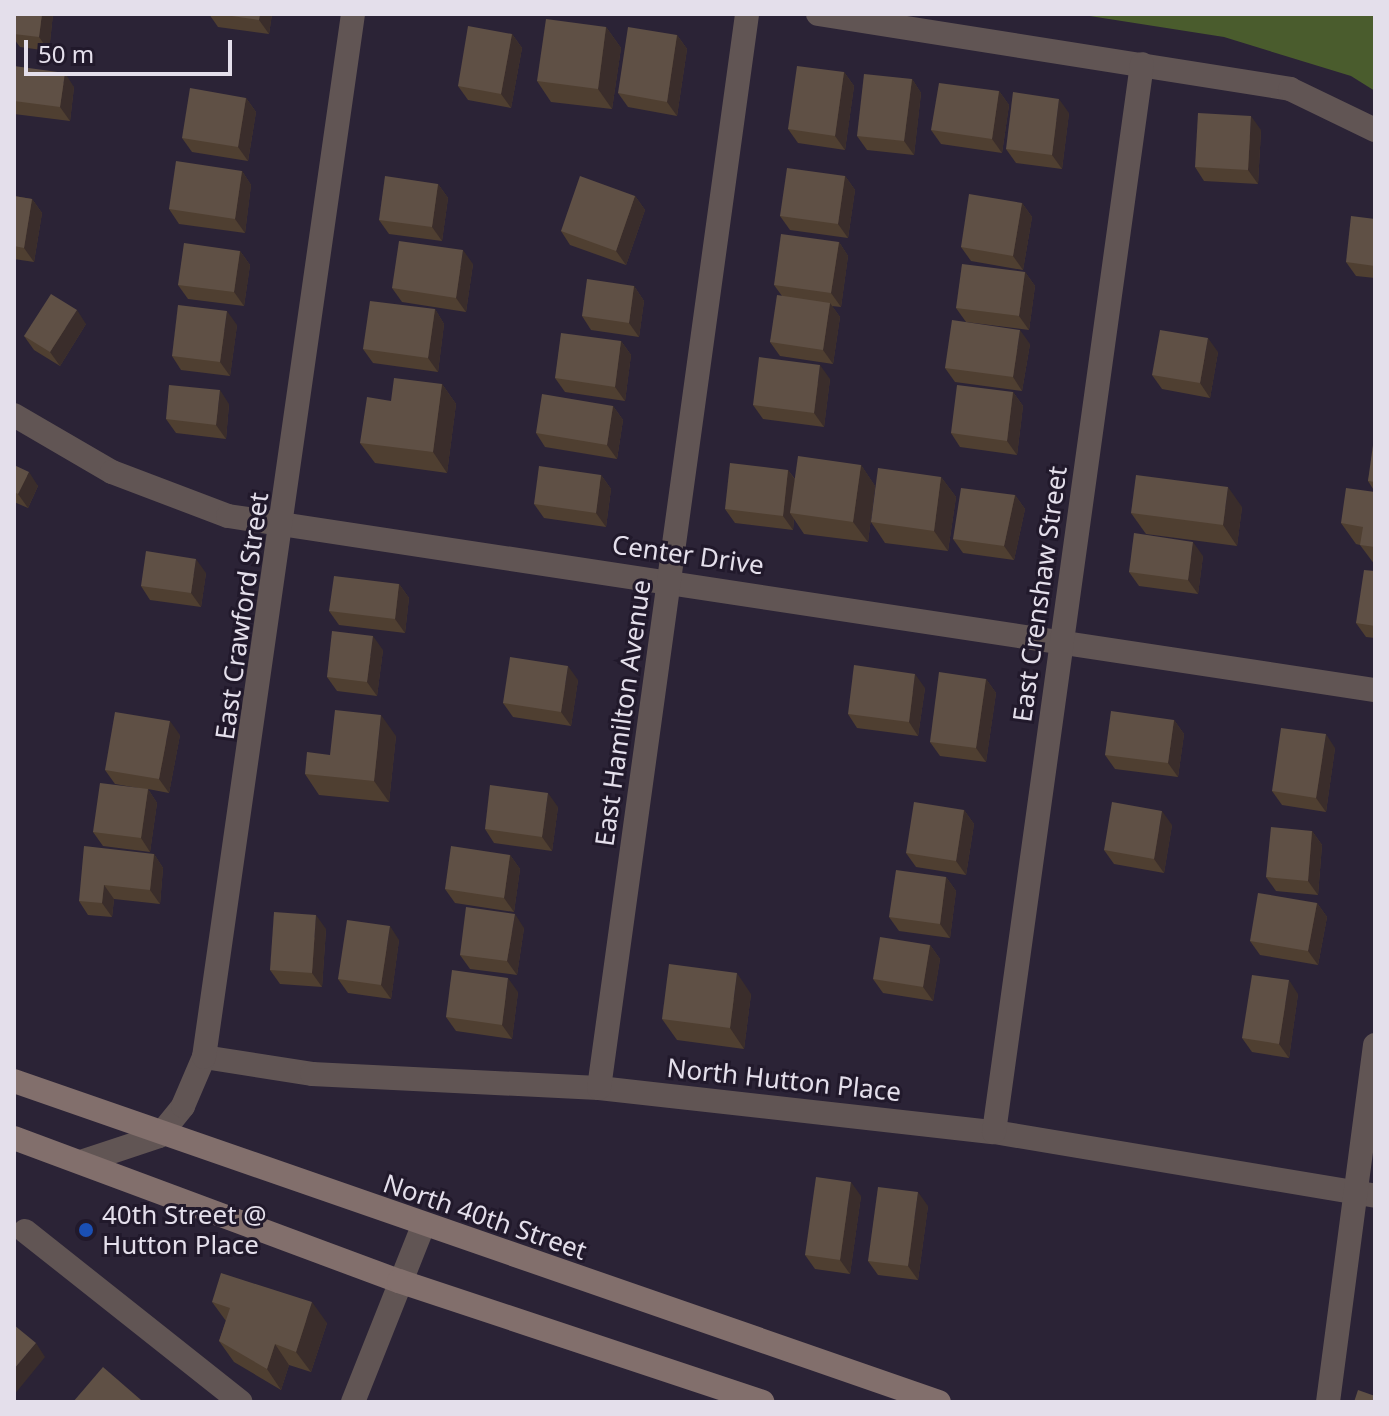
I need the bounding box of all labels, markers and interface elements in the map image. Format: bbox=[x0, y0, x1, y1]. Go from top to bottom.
scale bar bbox=[28, 24, 236, 74]
text: 50 m bbox=[38, 37, 94, 70]
street label: East Crenshaw Street bbox=[1007, 464, 1073, 724]
street label: East Crawford Street bbox=[209, 490, 275, 742]
street label: Center Drive bbox=[610, 529, 766, 581]
street label: East Hamilton Avenue bbox=[589, 578, 657, 848]
street label: North Hutton Place bbox=[665, 1052, 903, 1108]
street label: North 40th Street bbox=[379, 1168, 591, 1266]
place label: 40th Street @ Hutton Place bbox=[102, 1199, 267, 1260]
marker: 40th Street @ Hutton Place bbox=[77, 1221, 95, 1239]

